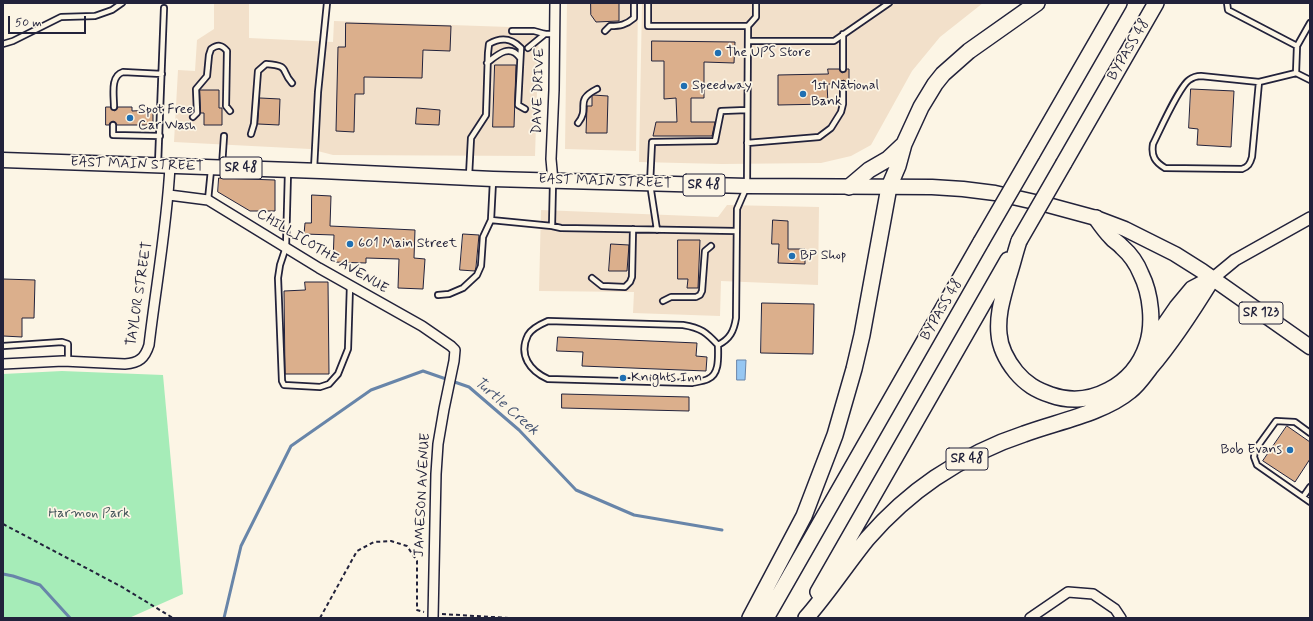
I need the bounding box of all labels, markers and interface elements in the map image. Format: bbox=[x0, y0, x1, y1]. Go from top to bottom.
scale bar bbox=[10, 8, 88, 34]
text: 50 m bbox=[15, 15, 42, 31]
street label: BYPASS 48 bbox=[1105, 16, 1153, 84]
place label: The UPS Store bbox=[726, 45, 811, 61]
street label: DAVE DRIVE bbox=[529, 47, 549, 135]
marker: The UPS Store bbox=[713, 48, 723, 58]
place label: Speedway bbox=[692, 78, 752, 94]
place label: 1st National Bank bbox=[811, 78, 879, 110]
marker: Speedway bbox=[679, 81, 689, 91]
marker: 1st National Bank bbox=[798, 89, 808, 99]
place label: Spot Free Car Wash bbox=[138, 102, 196, 134]
marker: Spot Free Car Wash bbox=[125, 113, 135, 123]
street label: EAST MAIN STREET bbox=[70, 154, 204, 176]
road number: SR 48 bbox=[220, 157, 262, 179]
street label: EAST MAIN STREET bbox=[538, 171, 672, 193]
road number: SR 48 bbox=[683, 174, 725, 196]
street label: CHILLICOTHE AVENUE bbox=[253, 206, 391, 298]
place label: 601 Main Street bbox=[358, 236, 457, 252]
marker: 601 Main Street bbox=[345, 239, 355, 249]
street label: TAYLOR STREET bbox=[123, 241, 157, 347]
place label: BP Shop bbox=[800, 248, 846, 264]
marker: BP Shop bbox=[787, 251, 797, 261]
street label: BYPASS 48 bbox=[918, 276, 966, 344]
road number: SR 123 bbox=[1239, 302, 1283, 324]
place label: Knights Inn bbox=[631, 370, 702, 386]
marker: Knights Inn bbox=[618, 373, 628, 383]
water label: Turtle Creek bbox=[470, 374, 542, 440]
street label: JAMESON AVENUE bbox=[411, 432, 435, 558]
place label: Bob Evans bbox=[1221, 442, 1282, 458]
marker: Bob Evans bbox=[1285, 445, 1295, 455]
road number: SR 48 bbox=[946, 448, 988, 470]
park label: Harmon Park bbox=[48, 506, 130, 522]

